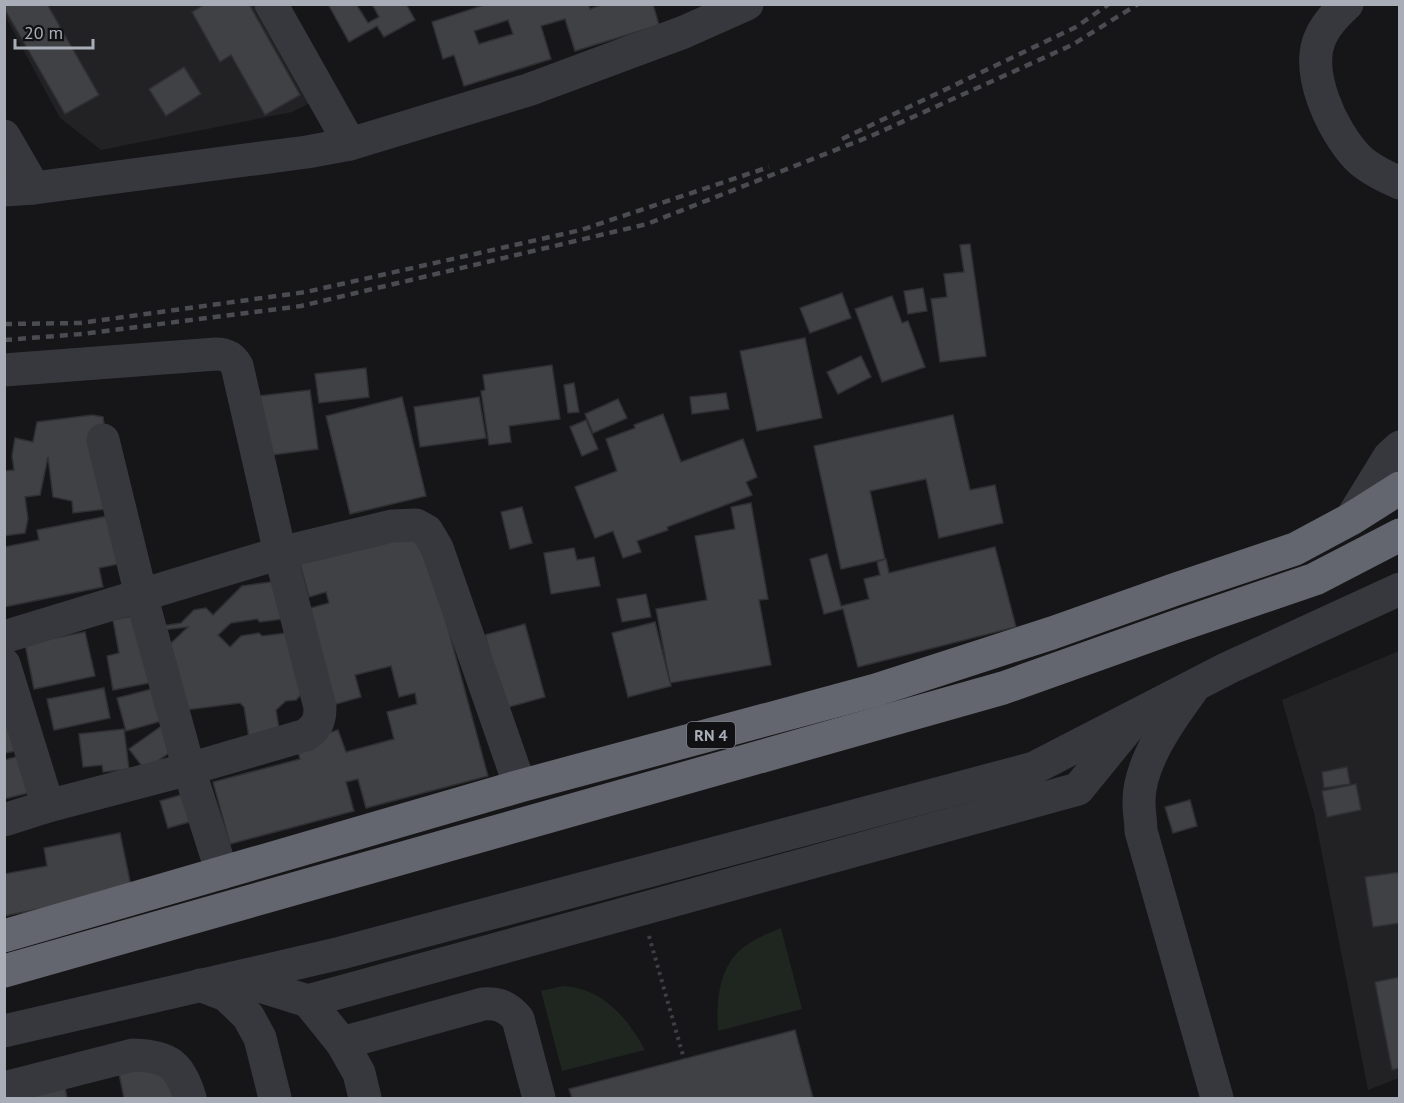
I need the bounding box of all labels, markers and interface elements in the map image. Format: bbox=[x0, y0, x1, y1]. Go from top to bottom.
scale bar bbox=[15, 12, 93, 50]
text: 20 m bbox=[24, 21, 63, 44]
road number: RN 4 bbox=[687, 722, 735, 748]

